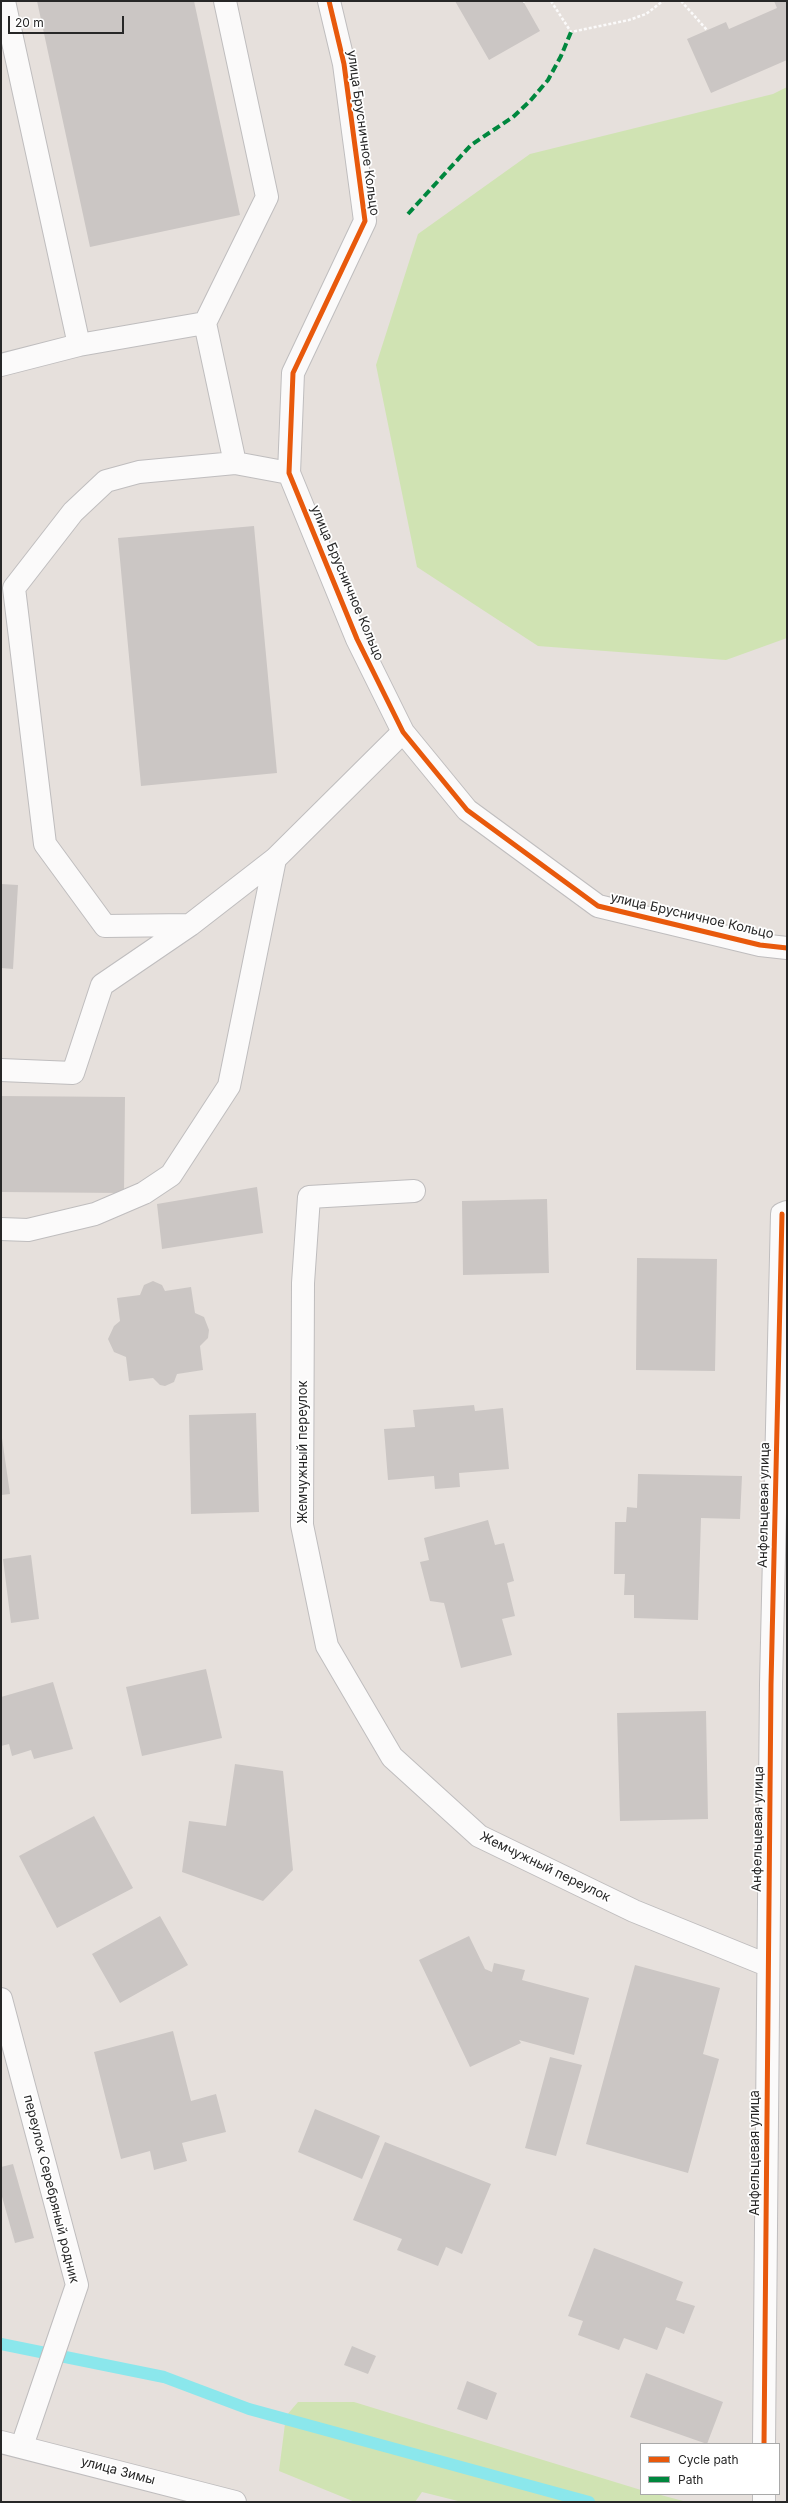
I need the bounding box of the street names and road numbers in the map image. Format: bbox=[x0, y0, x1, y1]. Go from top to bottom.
street label: улица Брусничное Кольцо bbox=[344, 49, 382, 217]
street label: улица Брусничное Кольцо bbox=[307, 503, 387, 663]
street label: улица Брусничное Кольцо bbox=[609, 890, 775, 942]
street label: Жемчужный переулок bbox=[295, 1380, 311, 1524]
street label: Анфельцевая улица bbox=[755, 1442, 773, 1568]
street label: Анфельцевая улица bbox=[749, 1766, 767, 1892]
street label: Жемчужный переулок bbox=[477, 1829, 613, 1905]
street label: Анфельцевая улица bbox=[747, 2090, 763, 2216]
street label: переулок Серебряный родник bbox=[20, 2093, 82, 2285]
street label: улица Зимы bbox=[79, 2454, 157, 2488]

